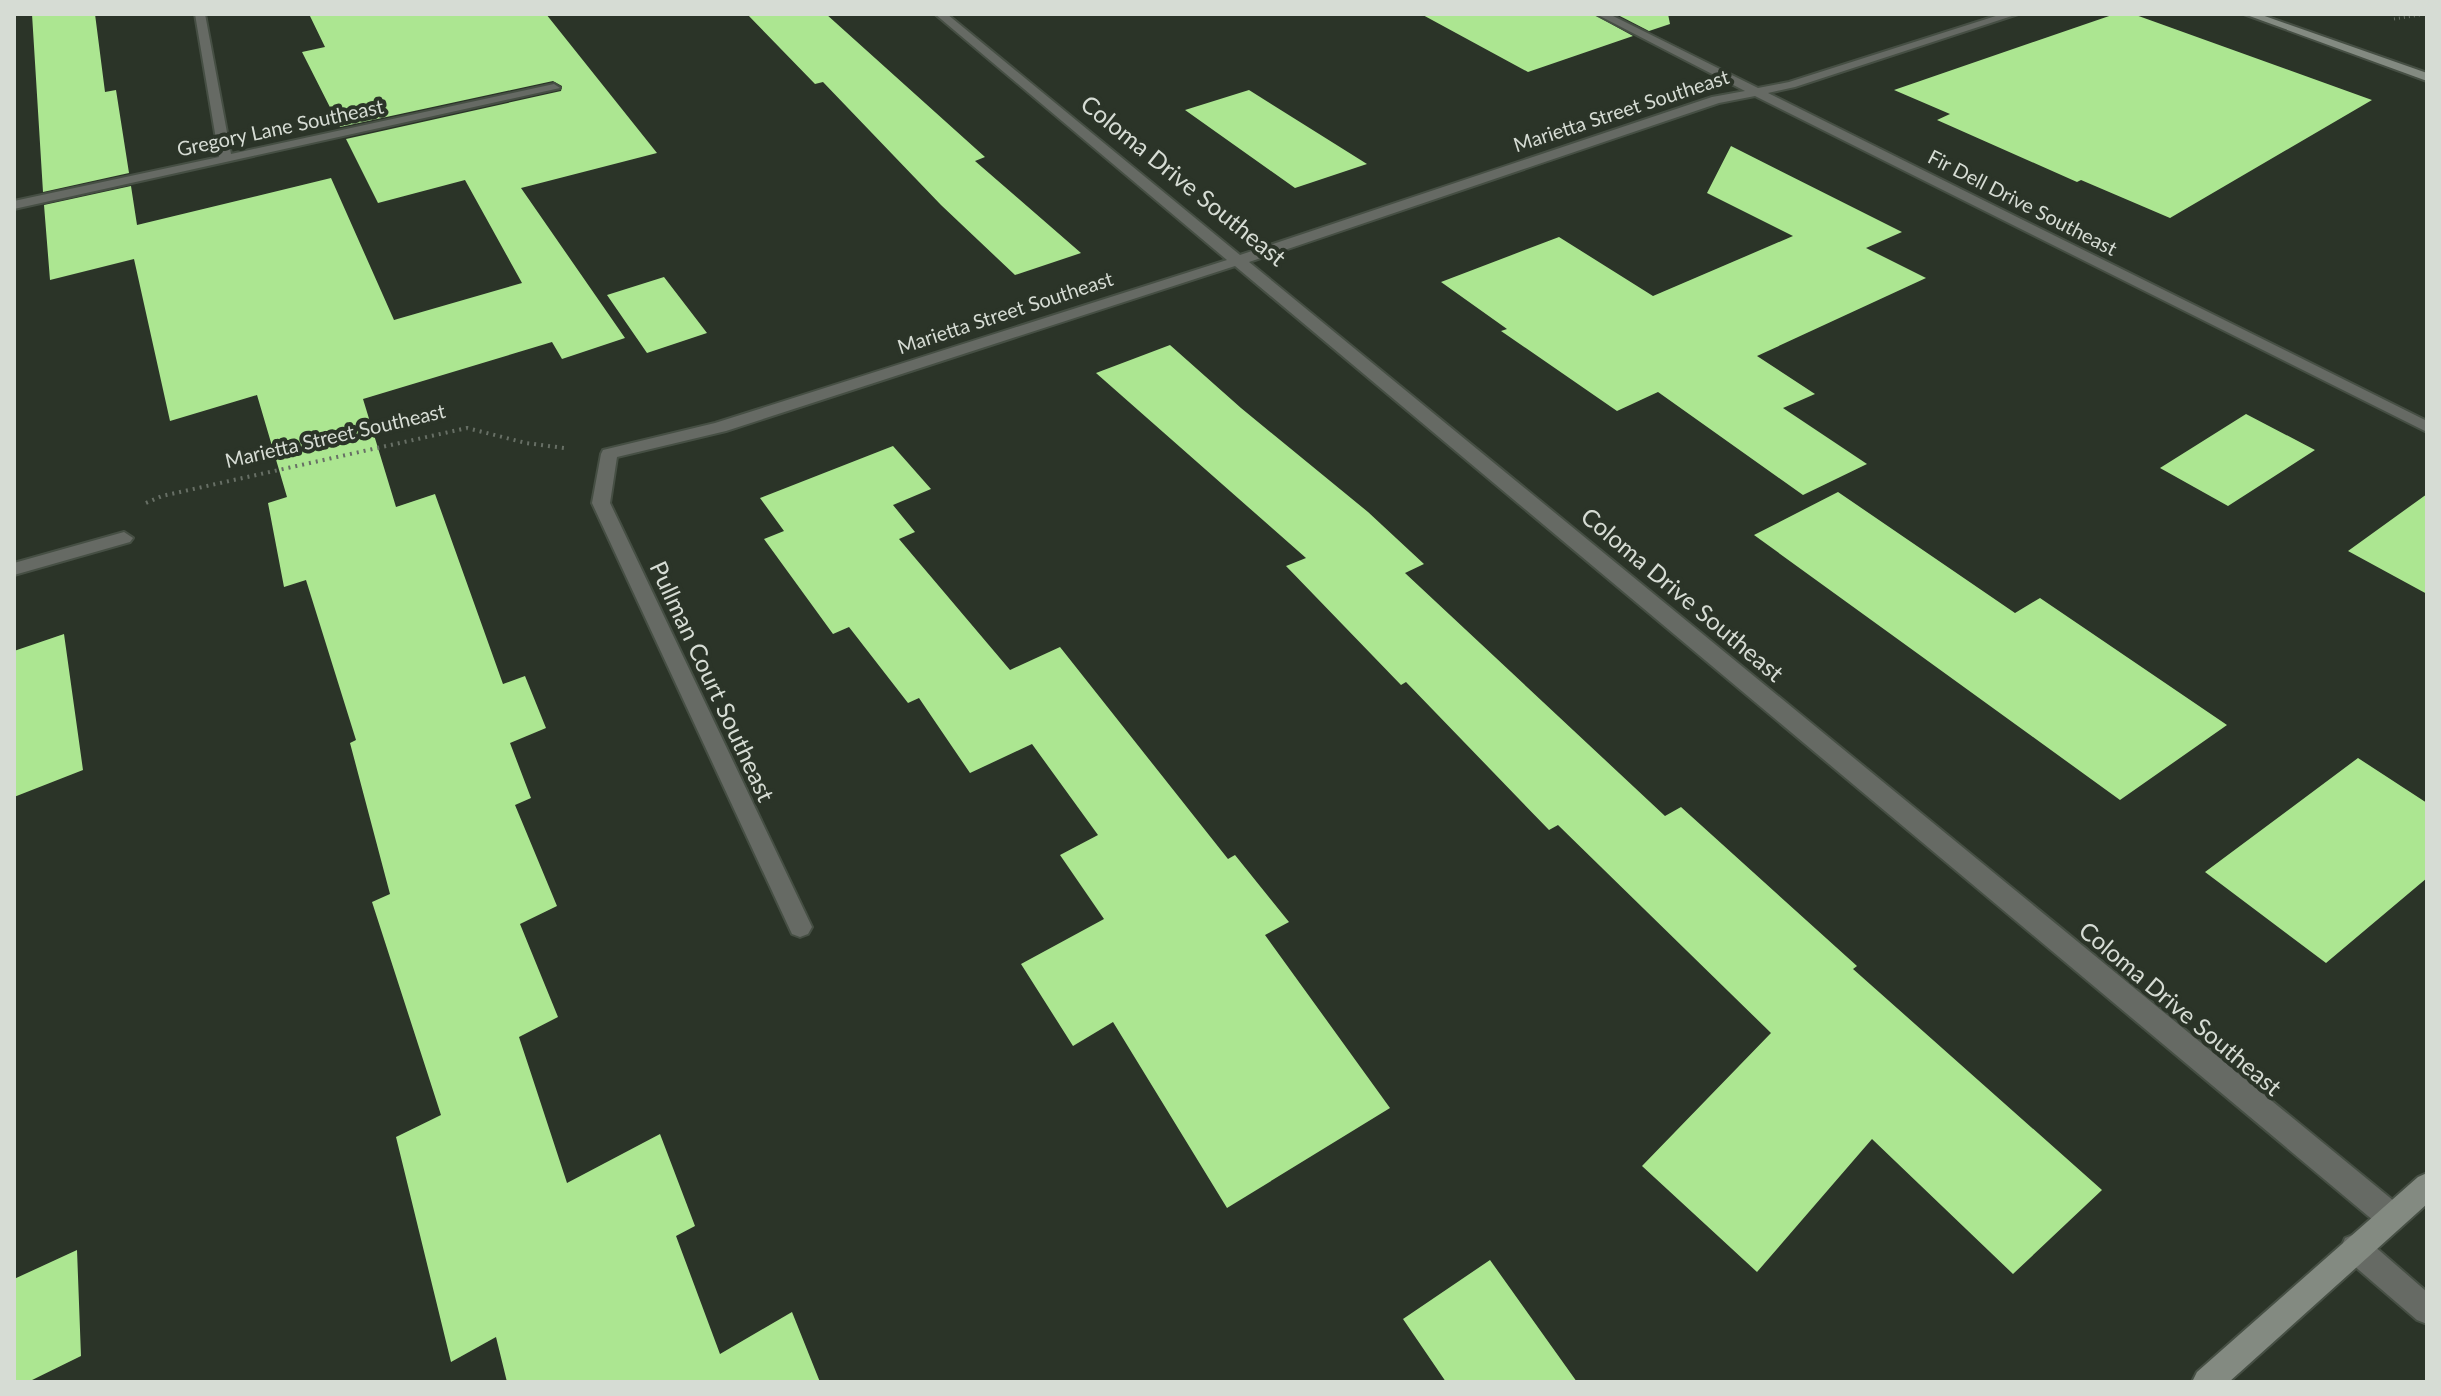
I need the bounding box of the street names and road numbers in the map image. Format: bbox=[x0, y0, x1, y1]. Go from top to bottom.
street label: Marietta Street Southeast bbox=[1510, 64, 1732, 156]
street label: Coloma Drive Southeast bbox=[1076, 88, 1293, 272]
street label: Gregory Lane Southeast bbox=[174, 93, 386, 161]
street label: Fir Dell Drive Southeast bbox=[1924, 144, 2122, 260]
street label: Marietta Street Southeast bbox=[894, 266, 1116, 358]
street label: Marietta Street Southeast bbox=[223, 398, 447, 472]
street label: Coloma Drive Southeast bbox=[1576, 501, 1790, 687]
street label: Pullman Court Southeast bbox=[644, 556, 782, 806]
street label: Coloma Drive Southeast bbox=[2074, 915, 2288, 1101]

